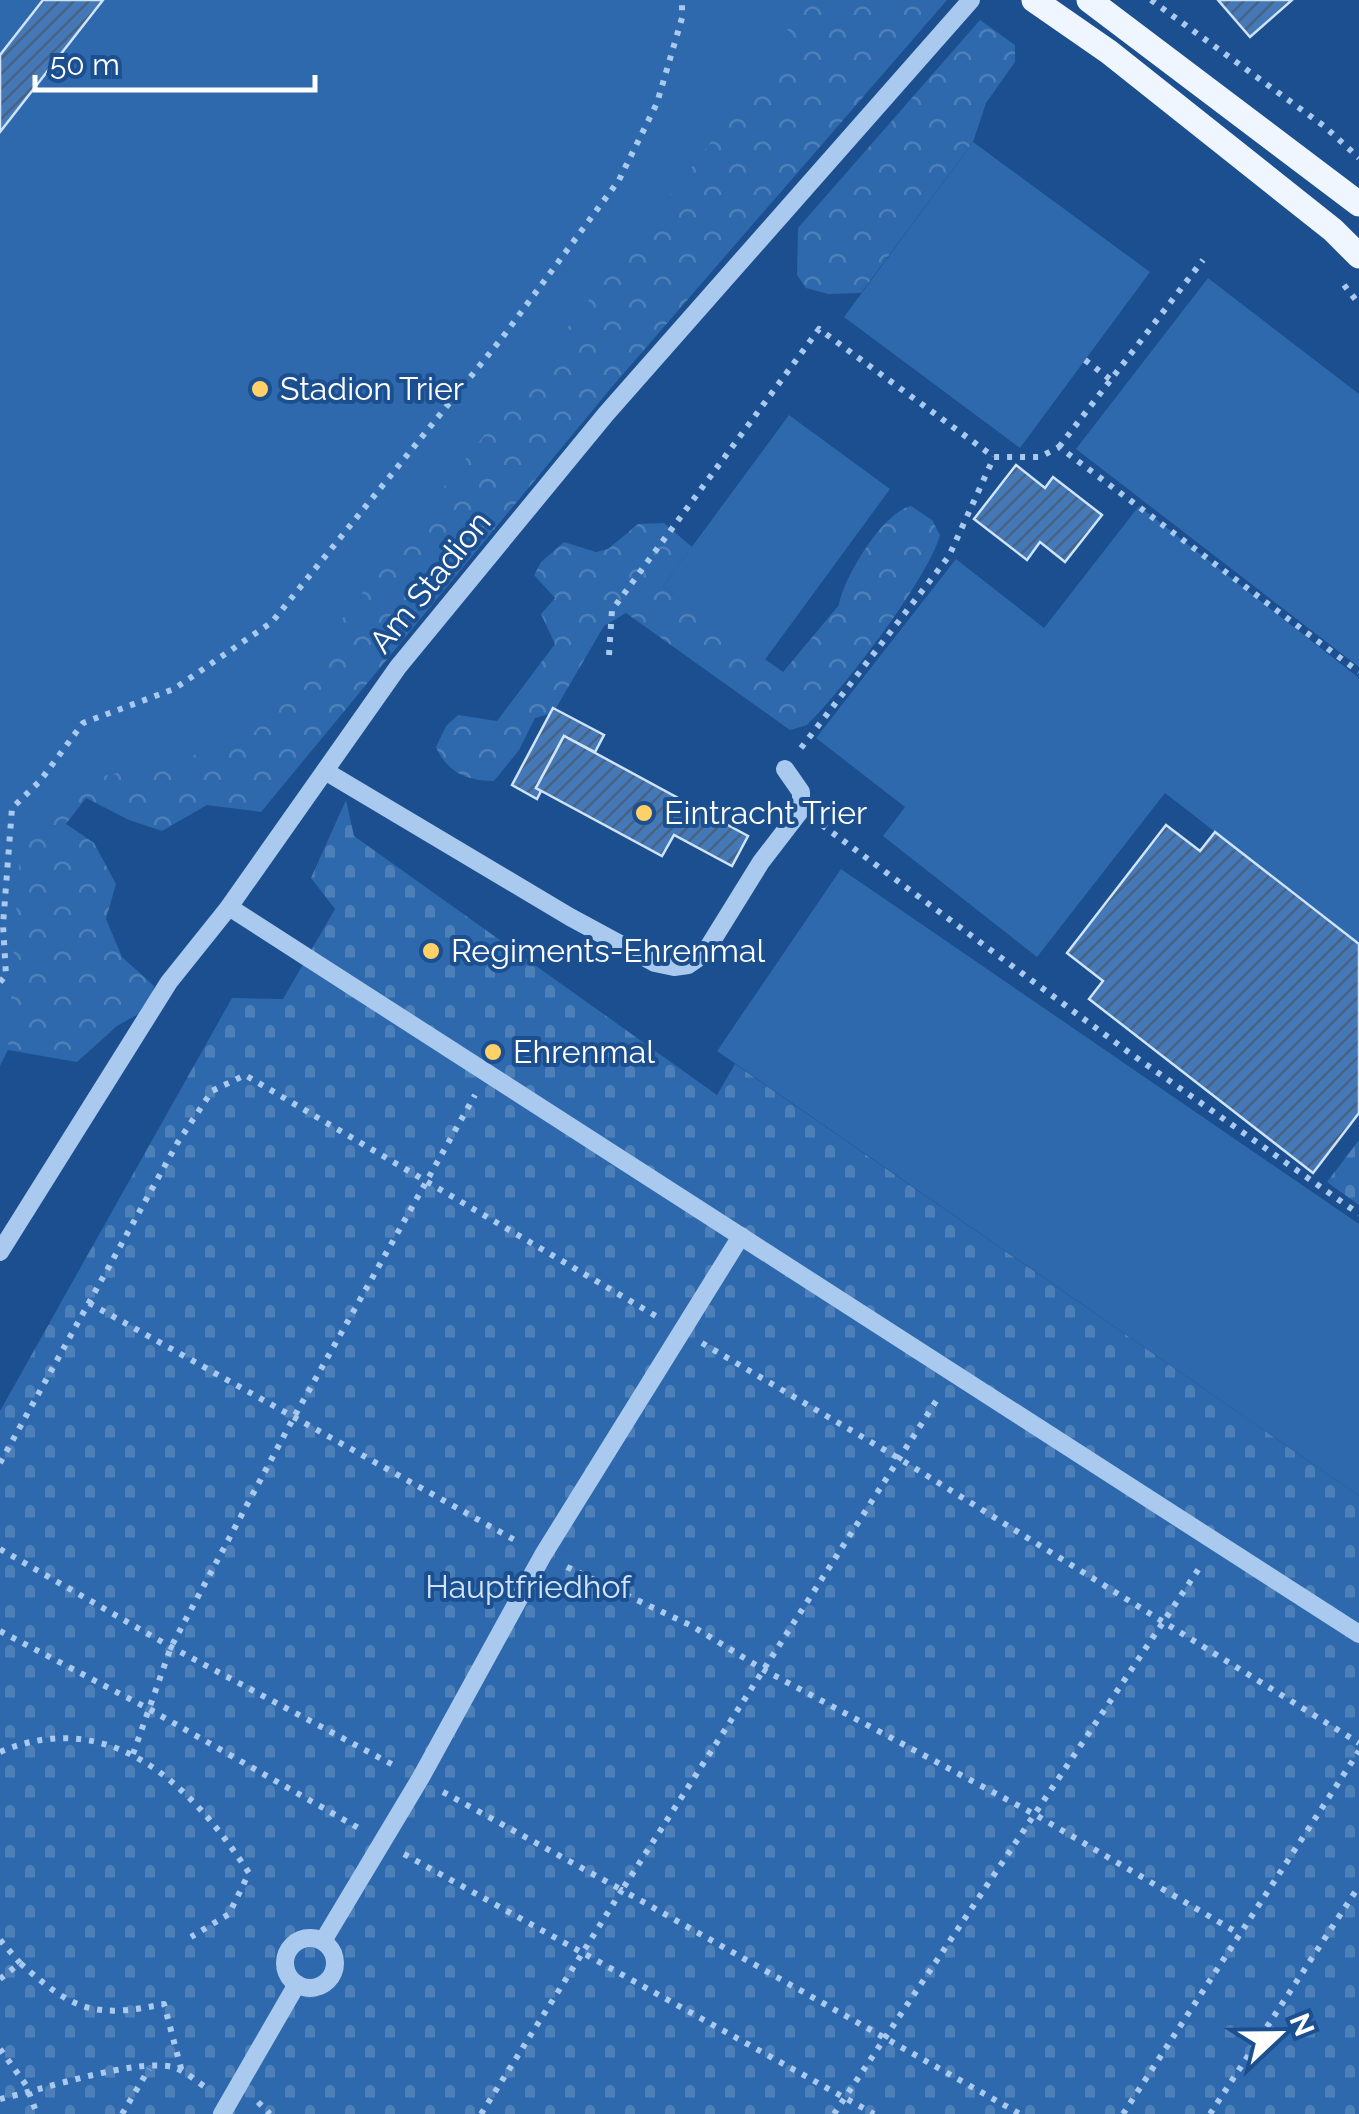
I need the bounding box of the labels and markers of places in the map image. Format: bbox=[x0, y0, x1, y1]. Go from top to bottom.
place label: Stadion Trier bbox=[280, 370, 464, 407]
marker: Stadion Trier bbox=[249, 378, 271, 400]
place label: Eintracht Trier bbox=[664, 794, 867, 831]
marker: Eintracht Trier bbox=[633, 802, 655, 824]
place label: Regiments-Ehrenmal bbox=[451, 932, 765, 969]
marker: Regiments-Ehrenmal bbox=[420, 940, 442, 962]
place label: Ehrenmal bbox=[513, 1033, 655, 1070]
marker: Ehrenmal bbox=[482, 1041, 504, 1063]

